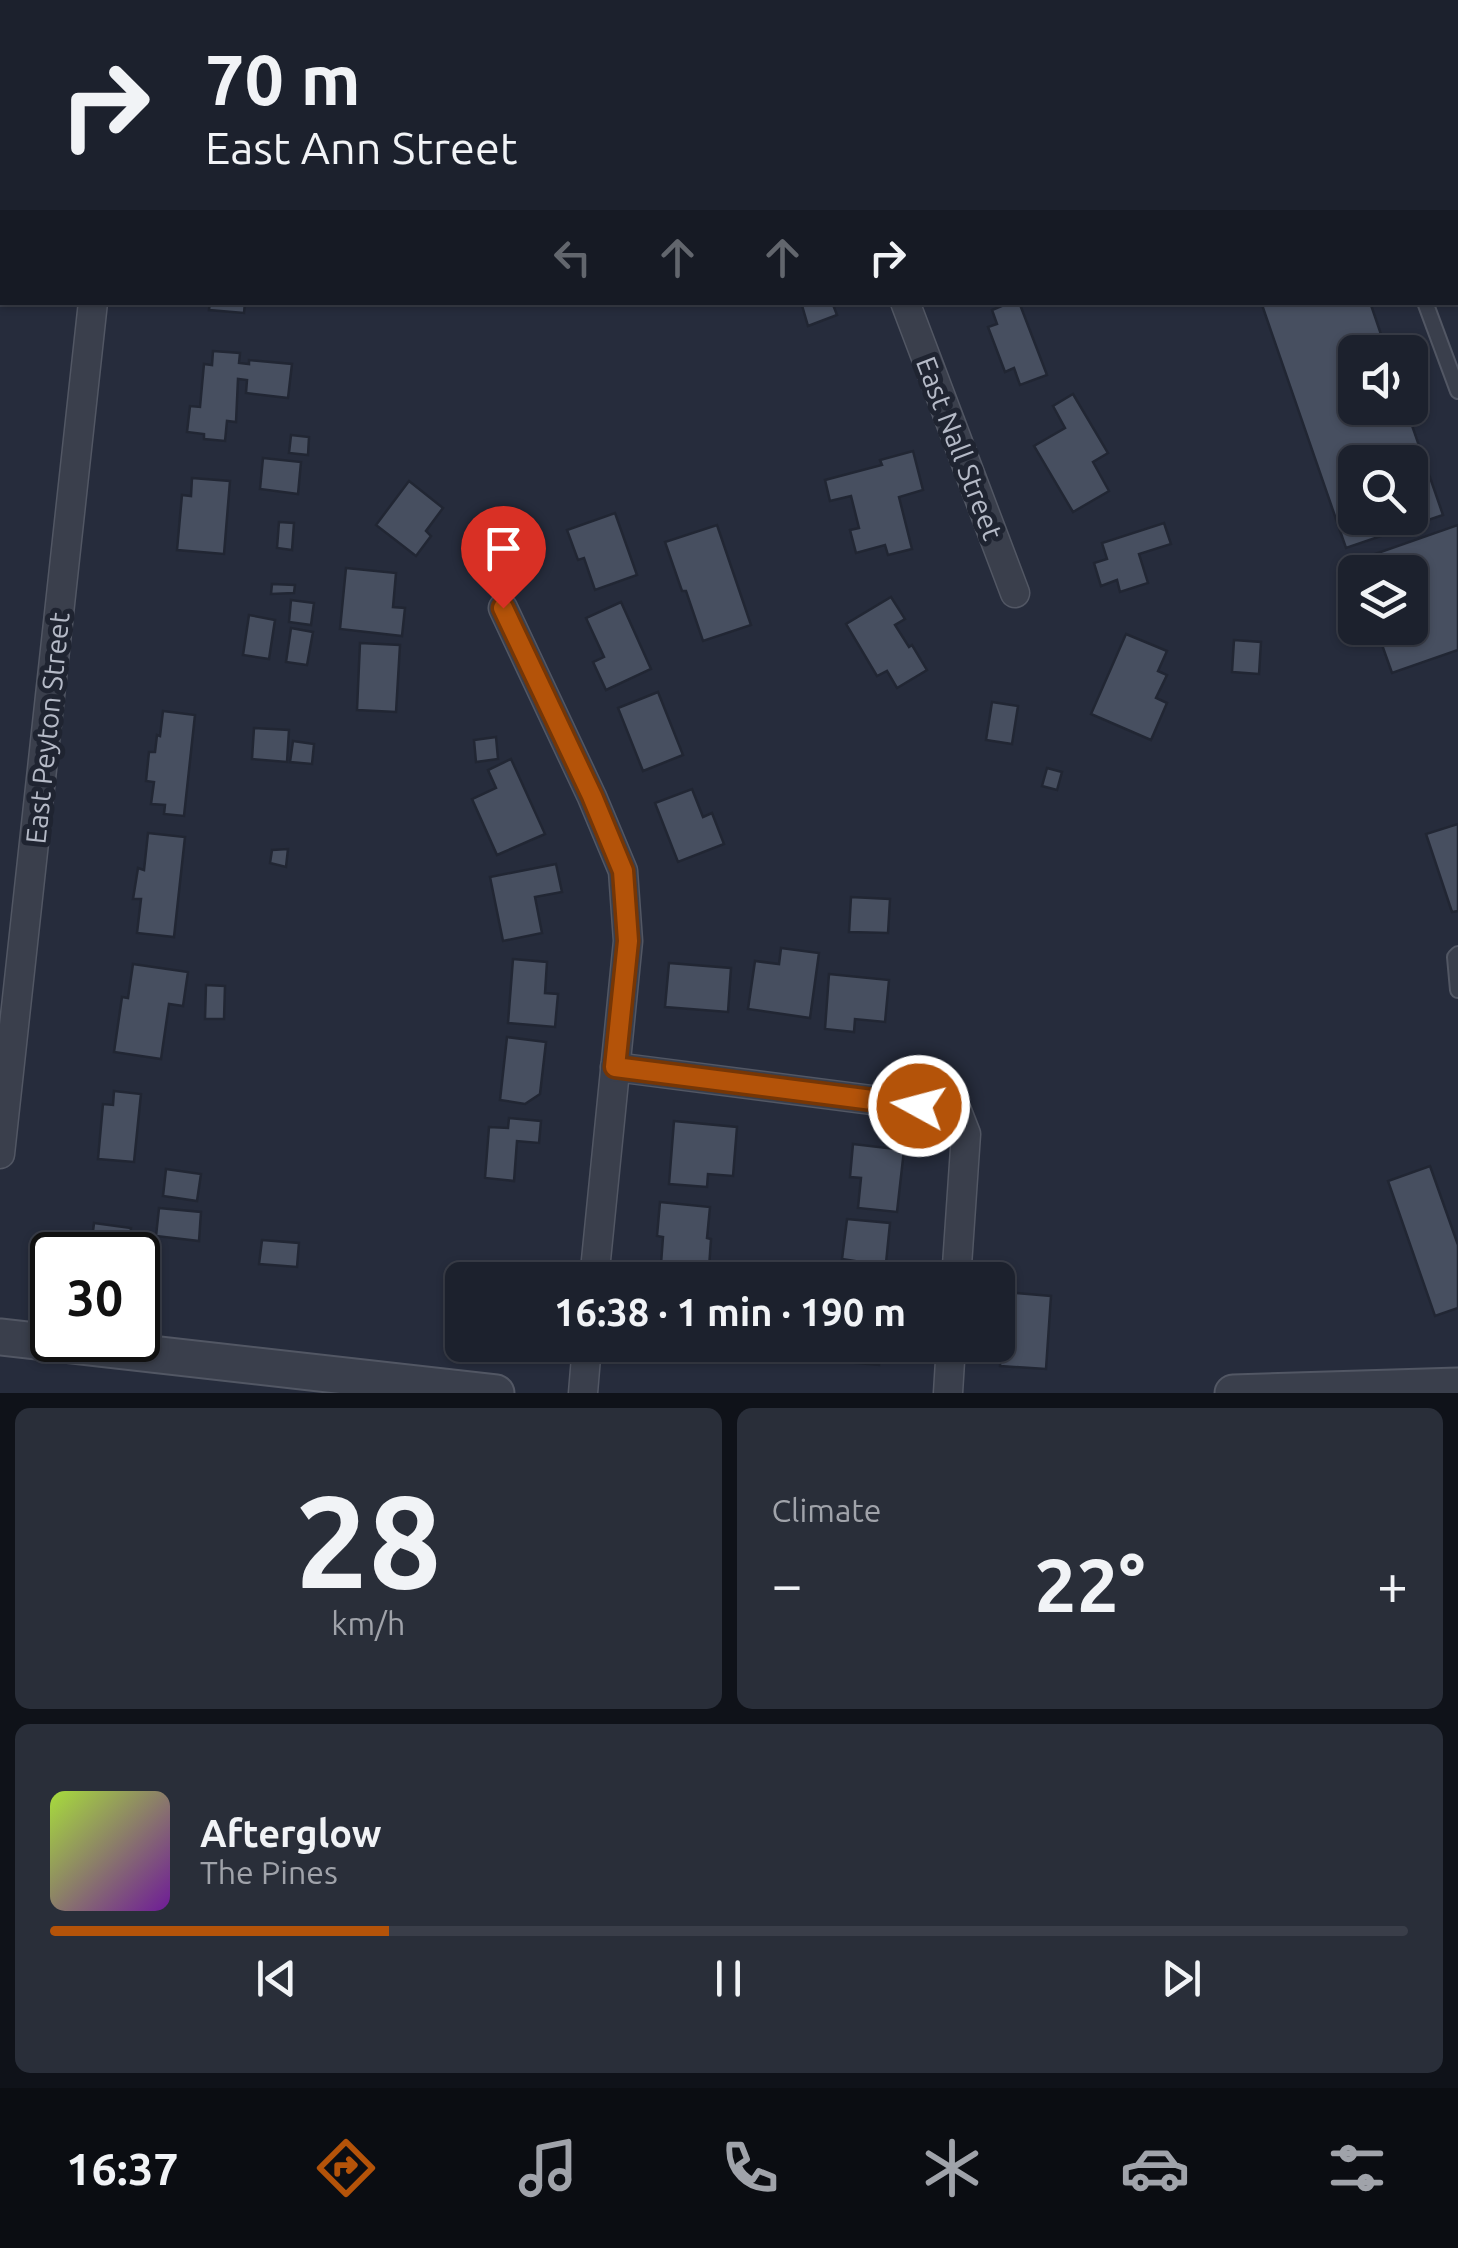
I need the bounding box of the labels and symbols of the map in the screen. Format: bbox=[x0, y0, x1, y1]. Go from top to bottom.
street label: East Nall Street bbox=[911, 352, 1009, 544]
pin bbox=[461, 506, 546, 609]
street label: East Peyton Street bbox=[19, 611, 75, 845]
position arrow bbox=[867, 1054, 971, 1158]
speed limit sign: 30 bbox=[30, 1232, 160, 1362]

